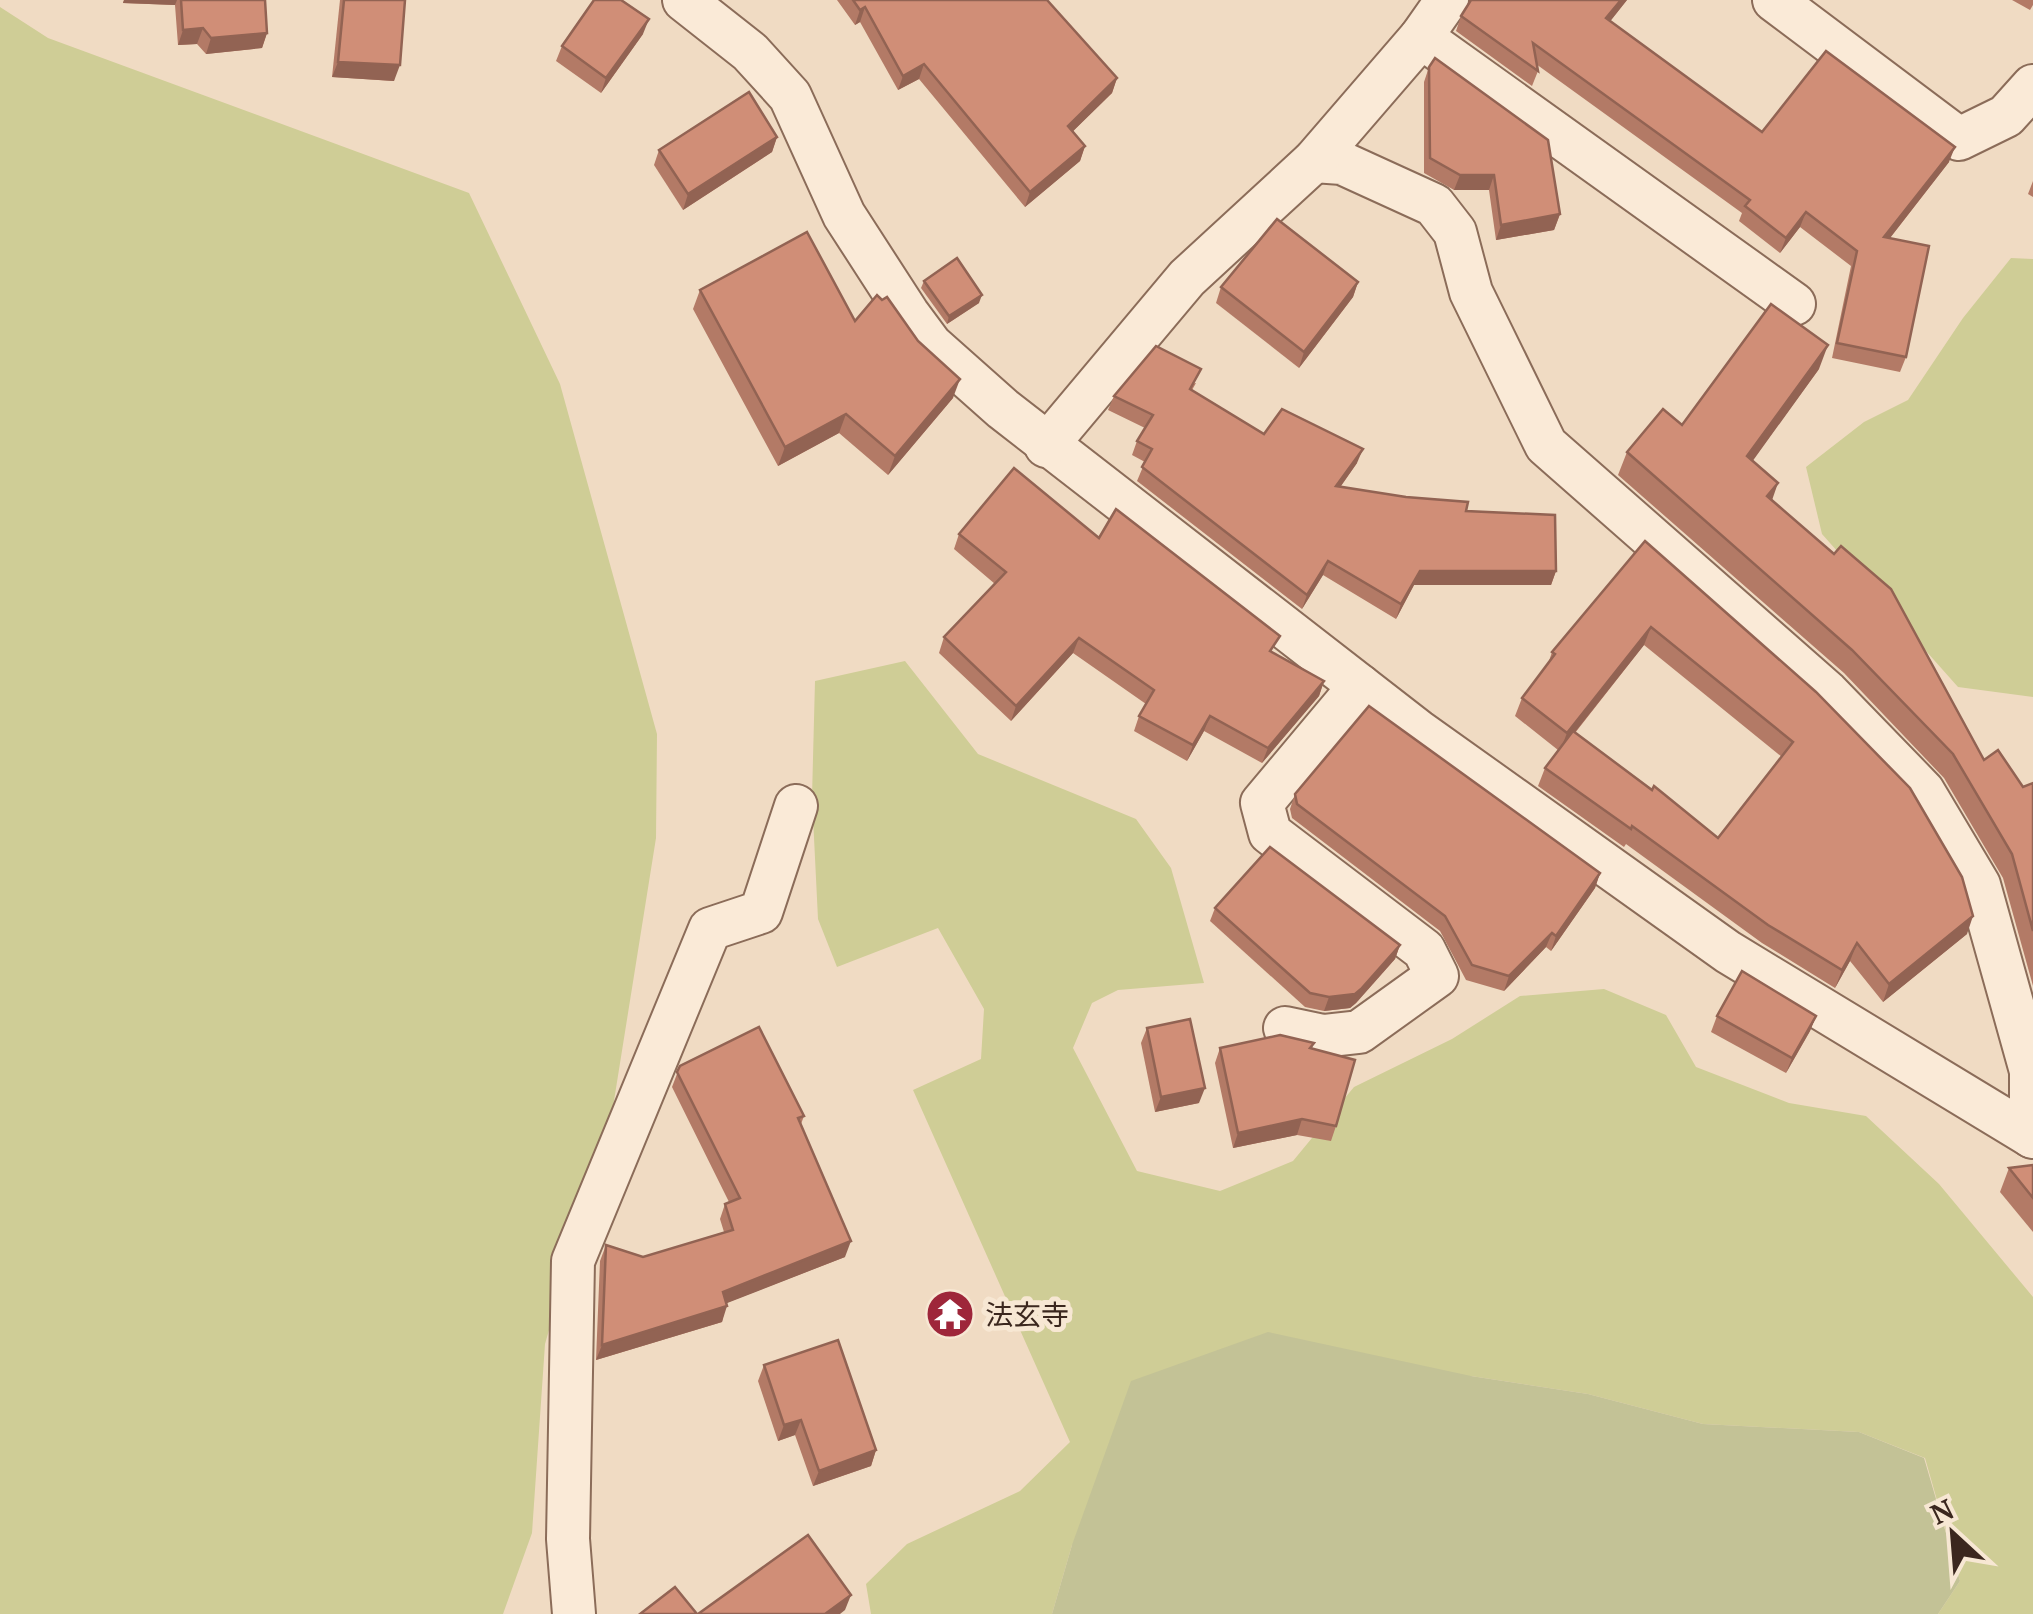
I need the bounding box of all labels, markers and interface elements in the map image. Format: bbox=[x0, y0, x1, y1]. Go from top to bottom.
temple icon: 法玄寺 bbox=[924, 1288, 976, 1340]
place label: 法玄寺 bbox=[985, 1296, 1069, 1333]
north arrow bbox=[1903, 1484, 2003, 1584]
text: N bbox=[1924, 1490, 1959, 1532]

